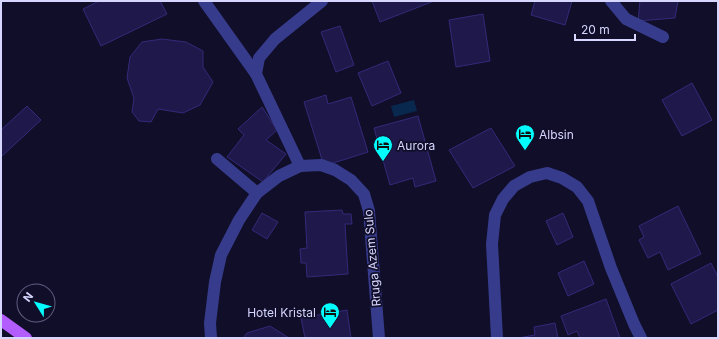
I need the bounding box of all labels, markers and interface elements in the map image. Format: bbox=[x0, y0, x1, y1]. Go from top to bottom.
scale bar bbox=[575, 16, 635, 42]
text: 20 m bbox=[581, 22, 610, 37]
hotel icon: Albsin bbox=[514, 123, 536, 151]
place label: Albsin bbox=[539, 127, 574, 142]
hotel icon: Aurora bbox=[372, 134, 394, 162]
place label: Aurora bbox=[397, 138, 435, 153]
street label: Rruga Azem Sulo bbox=[360, 209, 384, 307]
north arrow bbox=[16, 283, 56, 323]
text: N bbox=[20, 289, 36, 305]
hotel icon: Hotel Kristal bbox=[319, 301, 341, 329]
place label: Hotel Kristal bbox=[247, 305, 316, 320]

